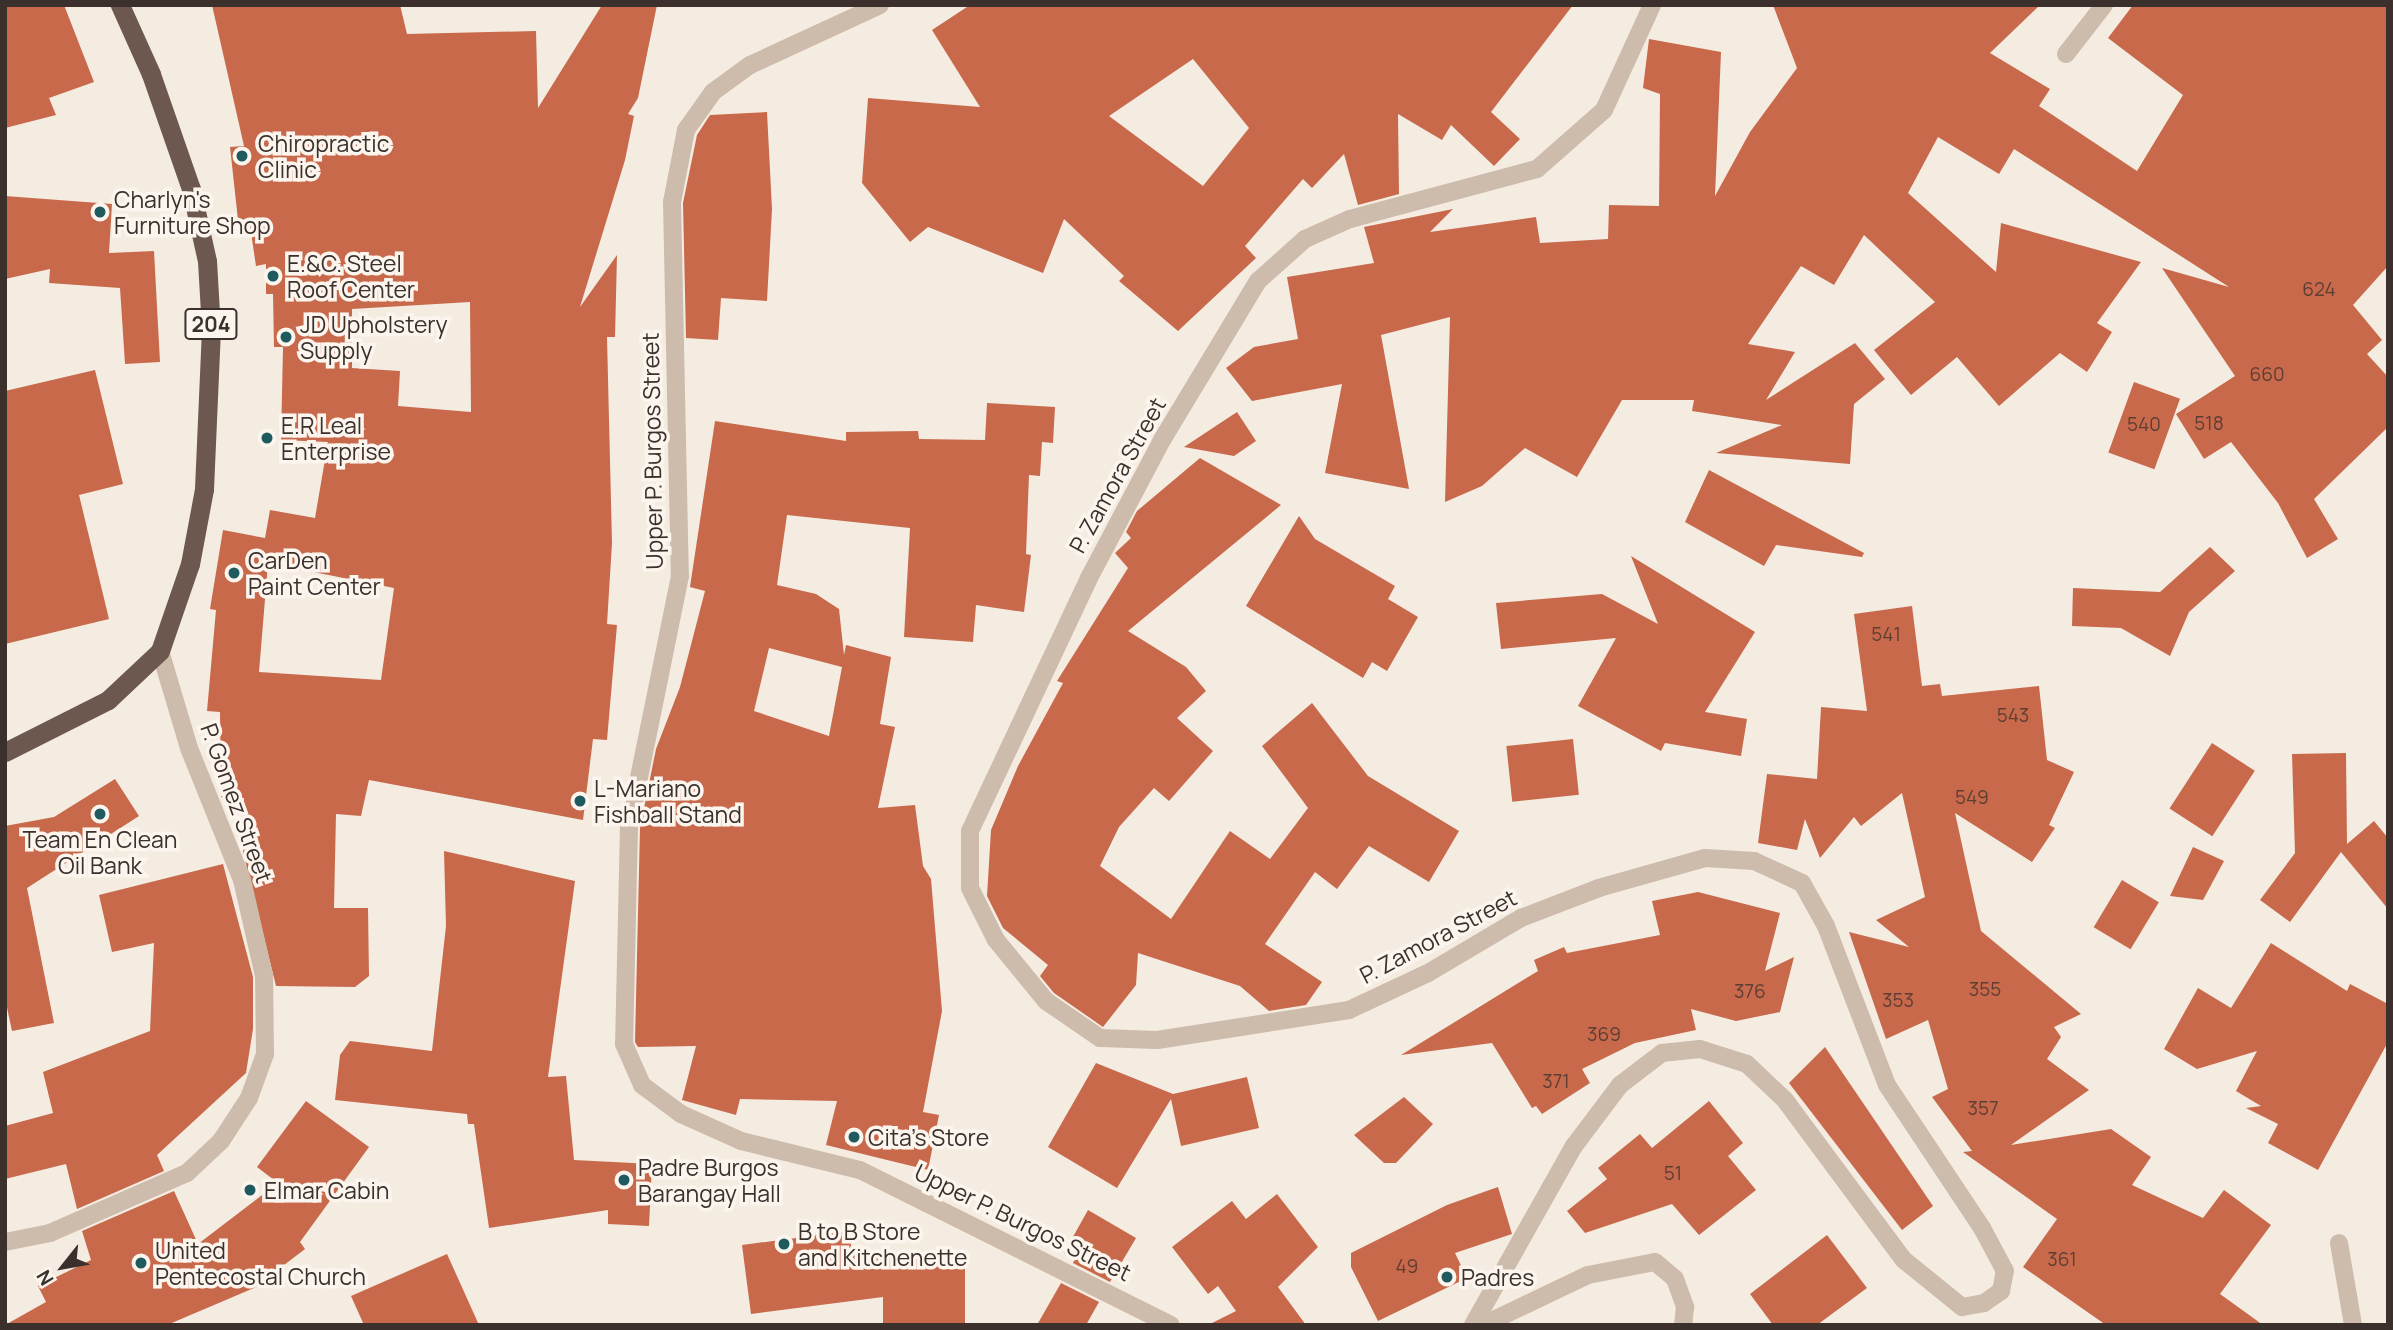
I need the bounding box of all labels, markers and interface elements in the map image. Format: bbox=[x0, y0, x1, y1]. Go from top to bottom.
place label: Chiropractic Clinic bbox=[258, 129, 389, 183]
marker: Chiropractic Clinic bbox=[232, 146, 252, 166]
place label: Charlyn's Furniture Shop bbox=[114, 185, 271, 239]
marker: Charlyn's Furniture Shop bbox=[92, 204, 108, 220]
place label: E.&C. Steel Roof Center bbox=[287, 249, 415, 303]
marker: E.&C. Steel Roof Center bbox=[265, 268, 281, 284]
house number: 624 bbox=[2302, 279, 2336, 301]
road number: 204 bbox=[183, 306, 239, 342]
place label: JD Upholstery Supply bbox=[300, 310, 448, 364]
marker: JD Upholstery Supply bbox=[278, 329, 294, 345]
street label: Upper P. Burgos Street bbox=[636, 332, 668, 570]
house number: 660 bbox=[2249, 364, 2285, 386]
street label: P. Zamora Street bbox=[1063, 393, 1171, 557]
place label: E.R Leal Enterprise bbox=[281, 411, 391, 465]
house number: 518 bbox=[2194, 413, 2224, 435]
house number: 540 bbox=[2127, 414, 2161, 436]
marker: E.R Leal Enterprise bbox=[259, 430, 275, 446]
place label: CarDen Paint Center bbox=[248, 546, 381, 600]
marker: CarDen Paint Center bbox=[226, 565, 242, 581]
house number: 541 bbox=[1871, 624, 1901, 646]
house number: 543 bbox=[1997, 705, 2029, 727]
street label: P. Gomez Street bbox=[195, 720, 279, 886]
place label: L-Mariano Fishball Stand bbox=[594, 774, 742, 828]
house number: 549 bbox=[1955, 787, 1989, 809]
marker: L-Mariano Fishball Stand bbox=[572, 793, 588, 809]
marker: Team En Clean Oil Bank bbox=[92, 806, 108, 822]
place label: Team En Clean Oil Bank bbox=[23, 825, 177, 879]
street label: P. Zamora Street bbox=[1355, 883, 1521, 989]
house number: 355 bbox=[1969, 979, 2001, 1001]
house number: 376 bbox=[1734, 981, 1766, 1003]
house number: 353 bbox=[1882, 990, 1914, 1012]
house number: 369 bbox=[1587, 1024, 1621, 1046]
house number: 371 bbox=[1542, 1071, 1570, 1093]
house number: 357 bbox=[1967, 1098, 1999, 1120]
place label: Cita's Store bbox=[868, 1123, 989, 1151]
marker: Cita's Store bbox=[846, 1129, 862, 1145]
place label: Padre Burgos Barangay Hall bbox=[638, 1153, 781, 1207]
street label: Upper P. Burgos Street bbox=[910, 1158, 1136, 1286]
house number: 51 bbox=[1664, 1163, 1682, 1185]
marker: Padre Burgos Barangay Hall bbox=[616, 1172, 632, 1188]
place label: Elmar Cabin bbox=[264, 1176, 390, 1204]
marker: Elmar Cabin bbox=[242, 1182, 258, 1198]
place label: B to B Store and Kitchenette bbox=[798, 1217, 967, 1271]
north arrow bbox=[28, 1232, 98, 1302]
place label: United Pentecostal Church bbox=[155, 1236, 366, 1290]
marker: B to B Store and Kitchenette bbox=[776, 1236, 792, 1252]
house number: 361 bbox=[2047, 1249, 2077, 1271]
marker: United Pentecostal Church bbox=[133, 1255, 149, 1271]
house number: 49 bbox=[1396, 1256, 1418, 1278]
place label: Padres bbox=[1461, 1263, 1534, 1291]
text: N bbox=[30, 1265, 60, 1290]
marker: Padres bbox=[1439, 1269, 1455, 1285]

